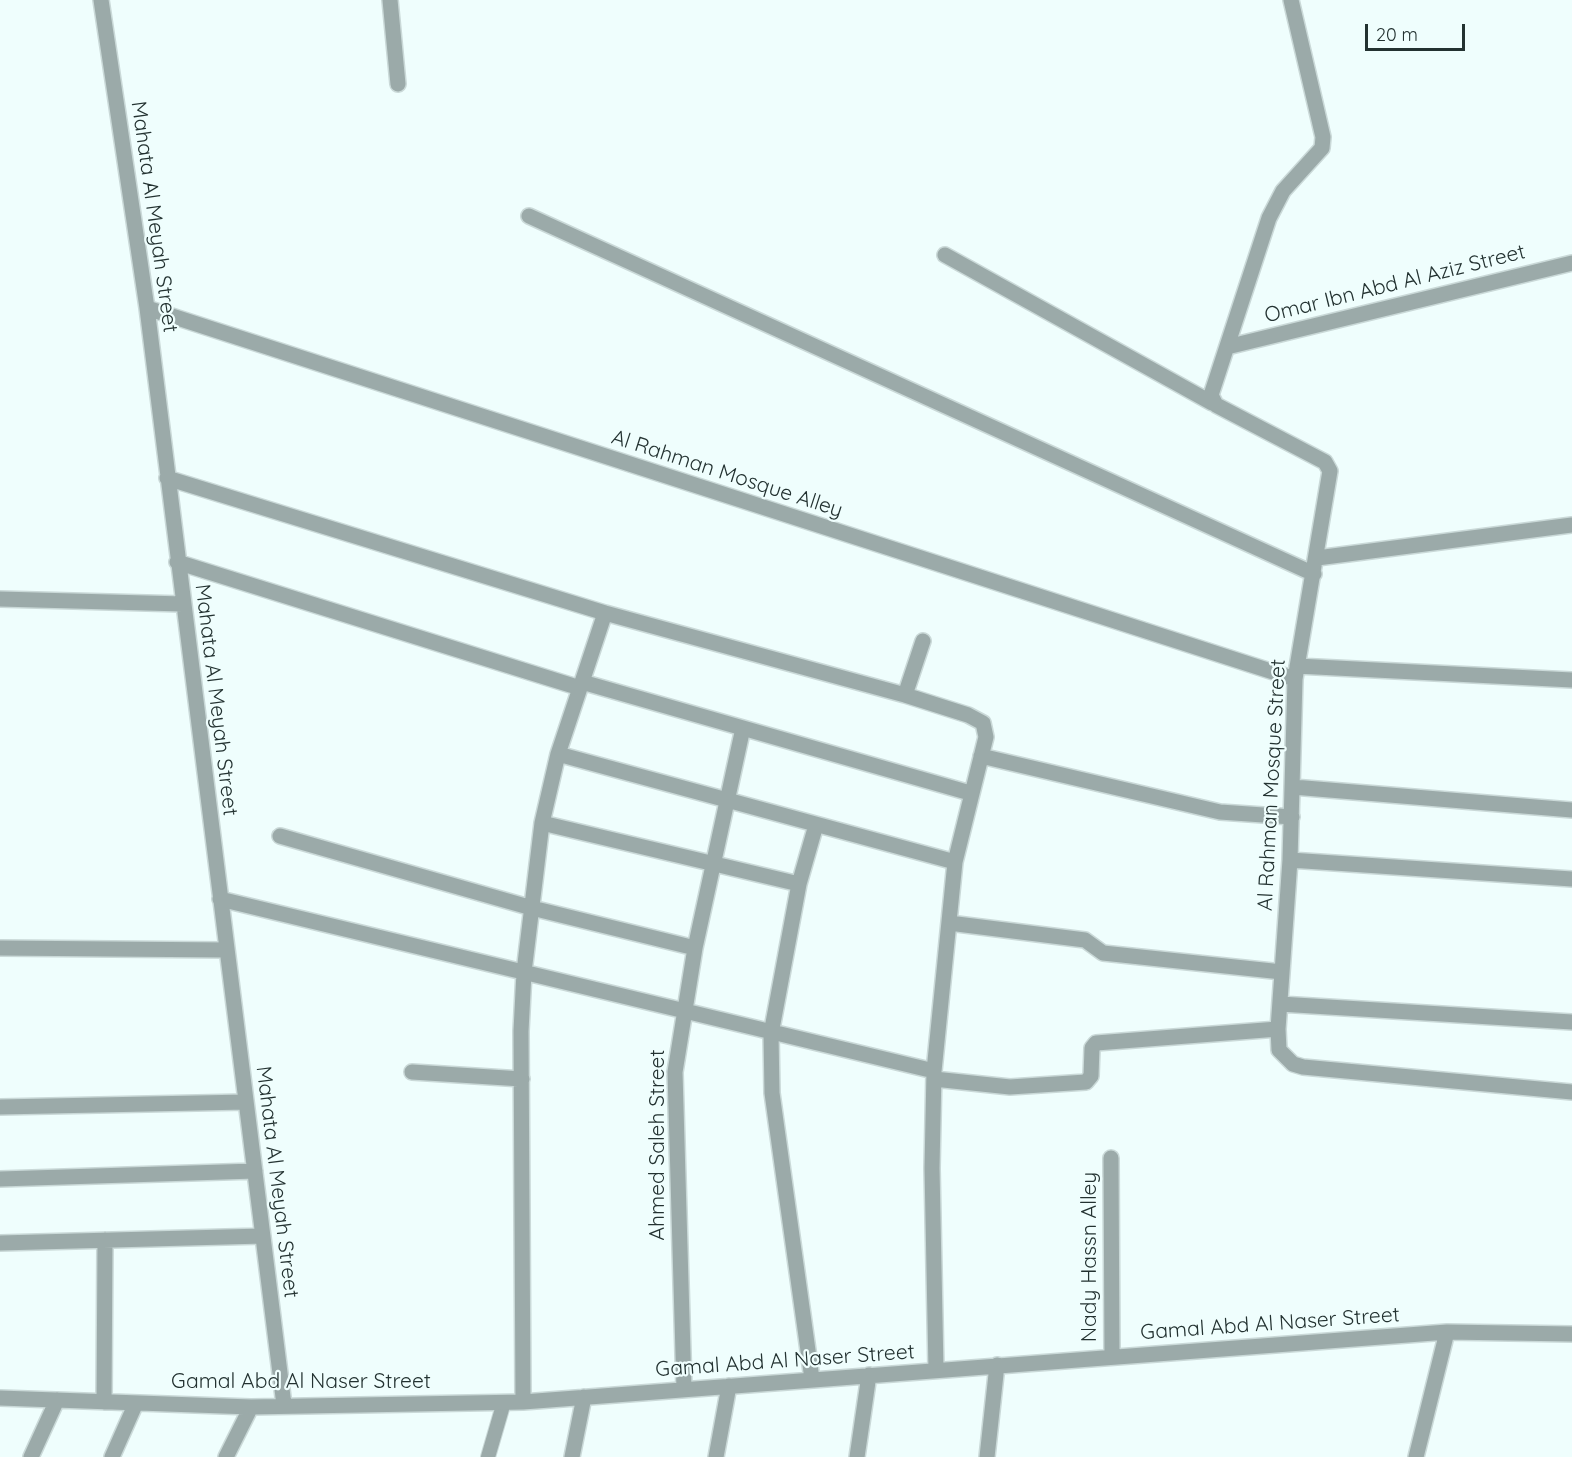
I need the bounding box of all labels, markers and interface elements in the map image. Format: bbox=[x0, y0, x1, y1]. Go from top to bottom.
scale bar bbox=[1368, 12, 1468, 50]
text: 20 m bbox=[1376, 23, 1418, 46]
street label: Mahata Al Meyah Street bbox=[125, 100, 183, 334]
street label: Omar Ibn Abd Al Aziz Street bbox=[1262, 239, 1528, 329]
street label: Al Rahman Mosque Alley bbox=[608, 425, 846, 523]
street label: Mahata Al Meyah Street bbox=[189, 583, 243, 817]
street label: Al Rahman Mosque Street bbox=[1253, 658, 1291, 912]
street label: Ahmed Saleh Street bbox=[645, 1049, 671, 1241]
street label: Mahata Al Meyah Street bbox=[250, 1065, 304, 1299]
street label: Nady Hassn Alley bbox=[1077, 1172, 1103, 1342]
street label: Gamal Abd Al Naser Street bbox=[1139, 1302, 1401, 1346]
street label: Gamal Abd Al Naser Street bbox=[654, 1339, 916, 1383]
street label: Gamal Abd Al Naser Street bbox=[171, 1369, 431, 1395]

